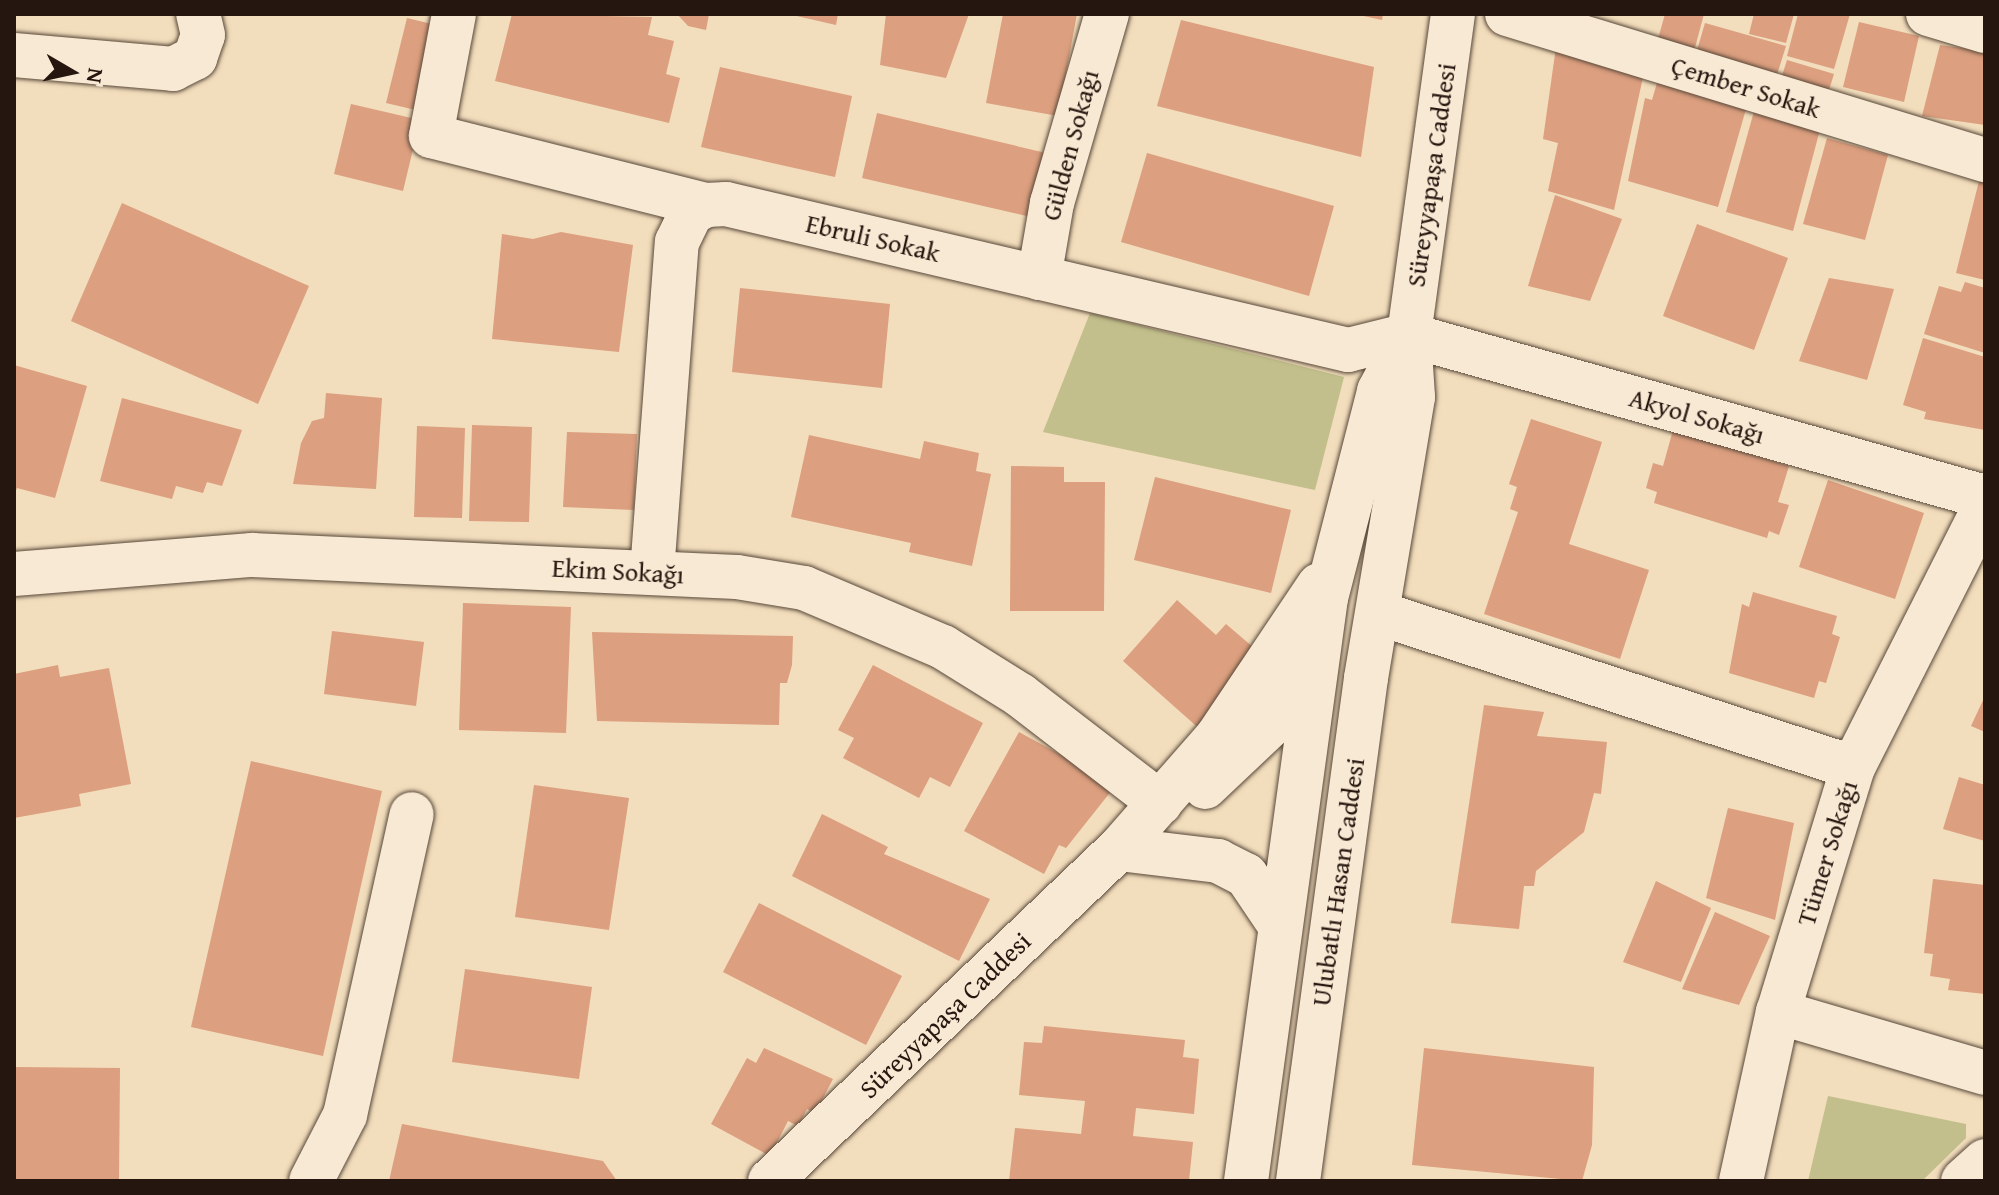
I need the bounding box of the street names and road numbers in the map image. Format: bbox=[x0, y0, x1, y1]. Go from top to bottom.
street label: Çember Sokak bbox=[1668, 50, 1824, 124]
street label: Süreyyapaşa Caddesi bbox=[1400, 61, 1462, 289]
street label: Gülden Sokağı bbox=[1035, 66, 1105, 224]
street label: Ebruli Sokak bbox=[803, 207, 943, 269]
street label: Akyol Sokağı bbox=[1626, 382, 1768, 450]
street label: Ekim Sokağı bbox=[551, 552, 685, 590]
street label: Ulubatlı Hasan Caddesi bbox=[1305, 756, 1371, 1008]
street label: Tümer Sokağı bbox=[1790, 777, 1864, 929]
street label: Süreyyapaşa Caddesi bbox=[853, 925, 1037, 1105]

